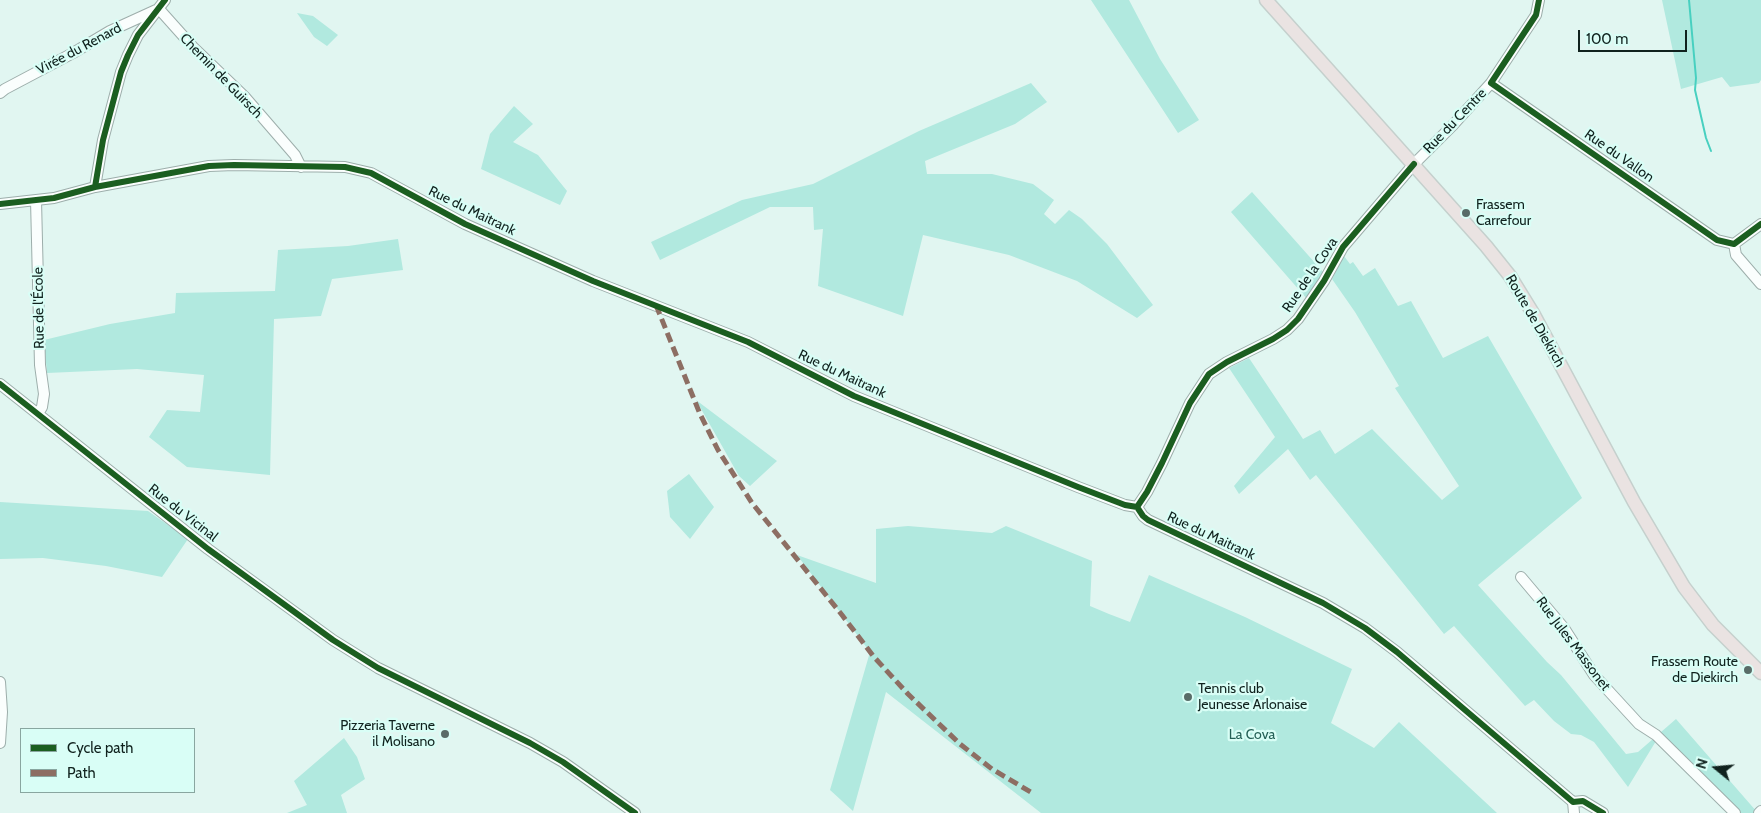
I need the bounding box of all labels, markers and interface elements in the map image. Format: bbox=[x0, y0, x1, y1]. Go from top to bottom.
street label: Virée du Renard bbox=[34, 20, 124, 78]
scale bar bbox=[1581, 20, 1690, 52]
street label: Chemin de Guirsch bbox=[176, 30, 266, 122]
text: 100 m bbox=[1586, 30, 1628, 48]
street label: Rue du Centre bbox=[1420, 85, 1490, 157]
street label: Rue du Vallon bbox=[1581, 126, 1657, 186]
street label: Rue du Maitrank bbox=[426, 183, 518, 239]
place label: Frassem Carrefour bbox=[1476, 197, 1531, 230]
marker: Frassem Carrefour bbox=[1460, 207, 1472, 219]
street label: Rue de la Cova bbox=[1279, 234, 1341, 316]
street label: Rue de l'École bbox=[30, 267, 48, 349]
street label: Route de Diekirch bbox=[1502, 272, 1568, 370]
street label: Rue du Maitrank bbox=[795, 346, 889, 402]
street label: Rue du Vicinal bbox=[145, 481, 221, 545]
street label: Rue du Maitrank bbox=[1164, 508, 1258, 564]
street label: Rue Jules Massonet bbox=[1532, 594, 1614, 694]
place label: Frassem Route de Diekirch bbox=[1651, 654, 1738, 686]
marker: Frassem Route de Diekirch bbox=[1742, 664, 1754, 676]
place label: Tennis club Jeunesse Arlonaise bbox=[1198, 681, 1307, 714]
marker: Tennis club Jeunesse Arlonaise bbox=[1182, 691, 1194, 703]
place label: Pizzeria Taverne il Molisano bbox=[340, 718, 435, 750]
park label: La Cova bbox=[1229, 727, 1275, 743]
legend bbox=[20, 728, 195, 793]
marker: Pizzeria Taverne il Molisano bbox=[439, 728, 451, 740]
text: Cycle path bbox=[67, 739, 133, 757]
north arrow bbox=[1691, 743, 1741, 793]
text: N bbox=[1692, 756, 1712, 771]
text: Path bbox=[67, 764, 96, 782]

